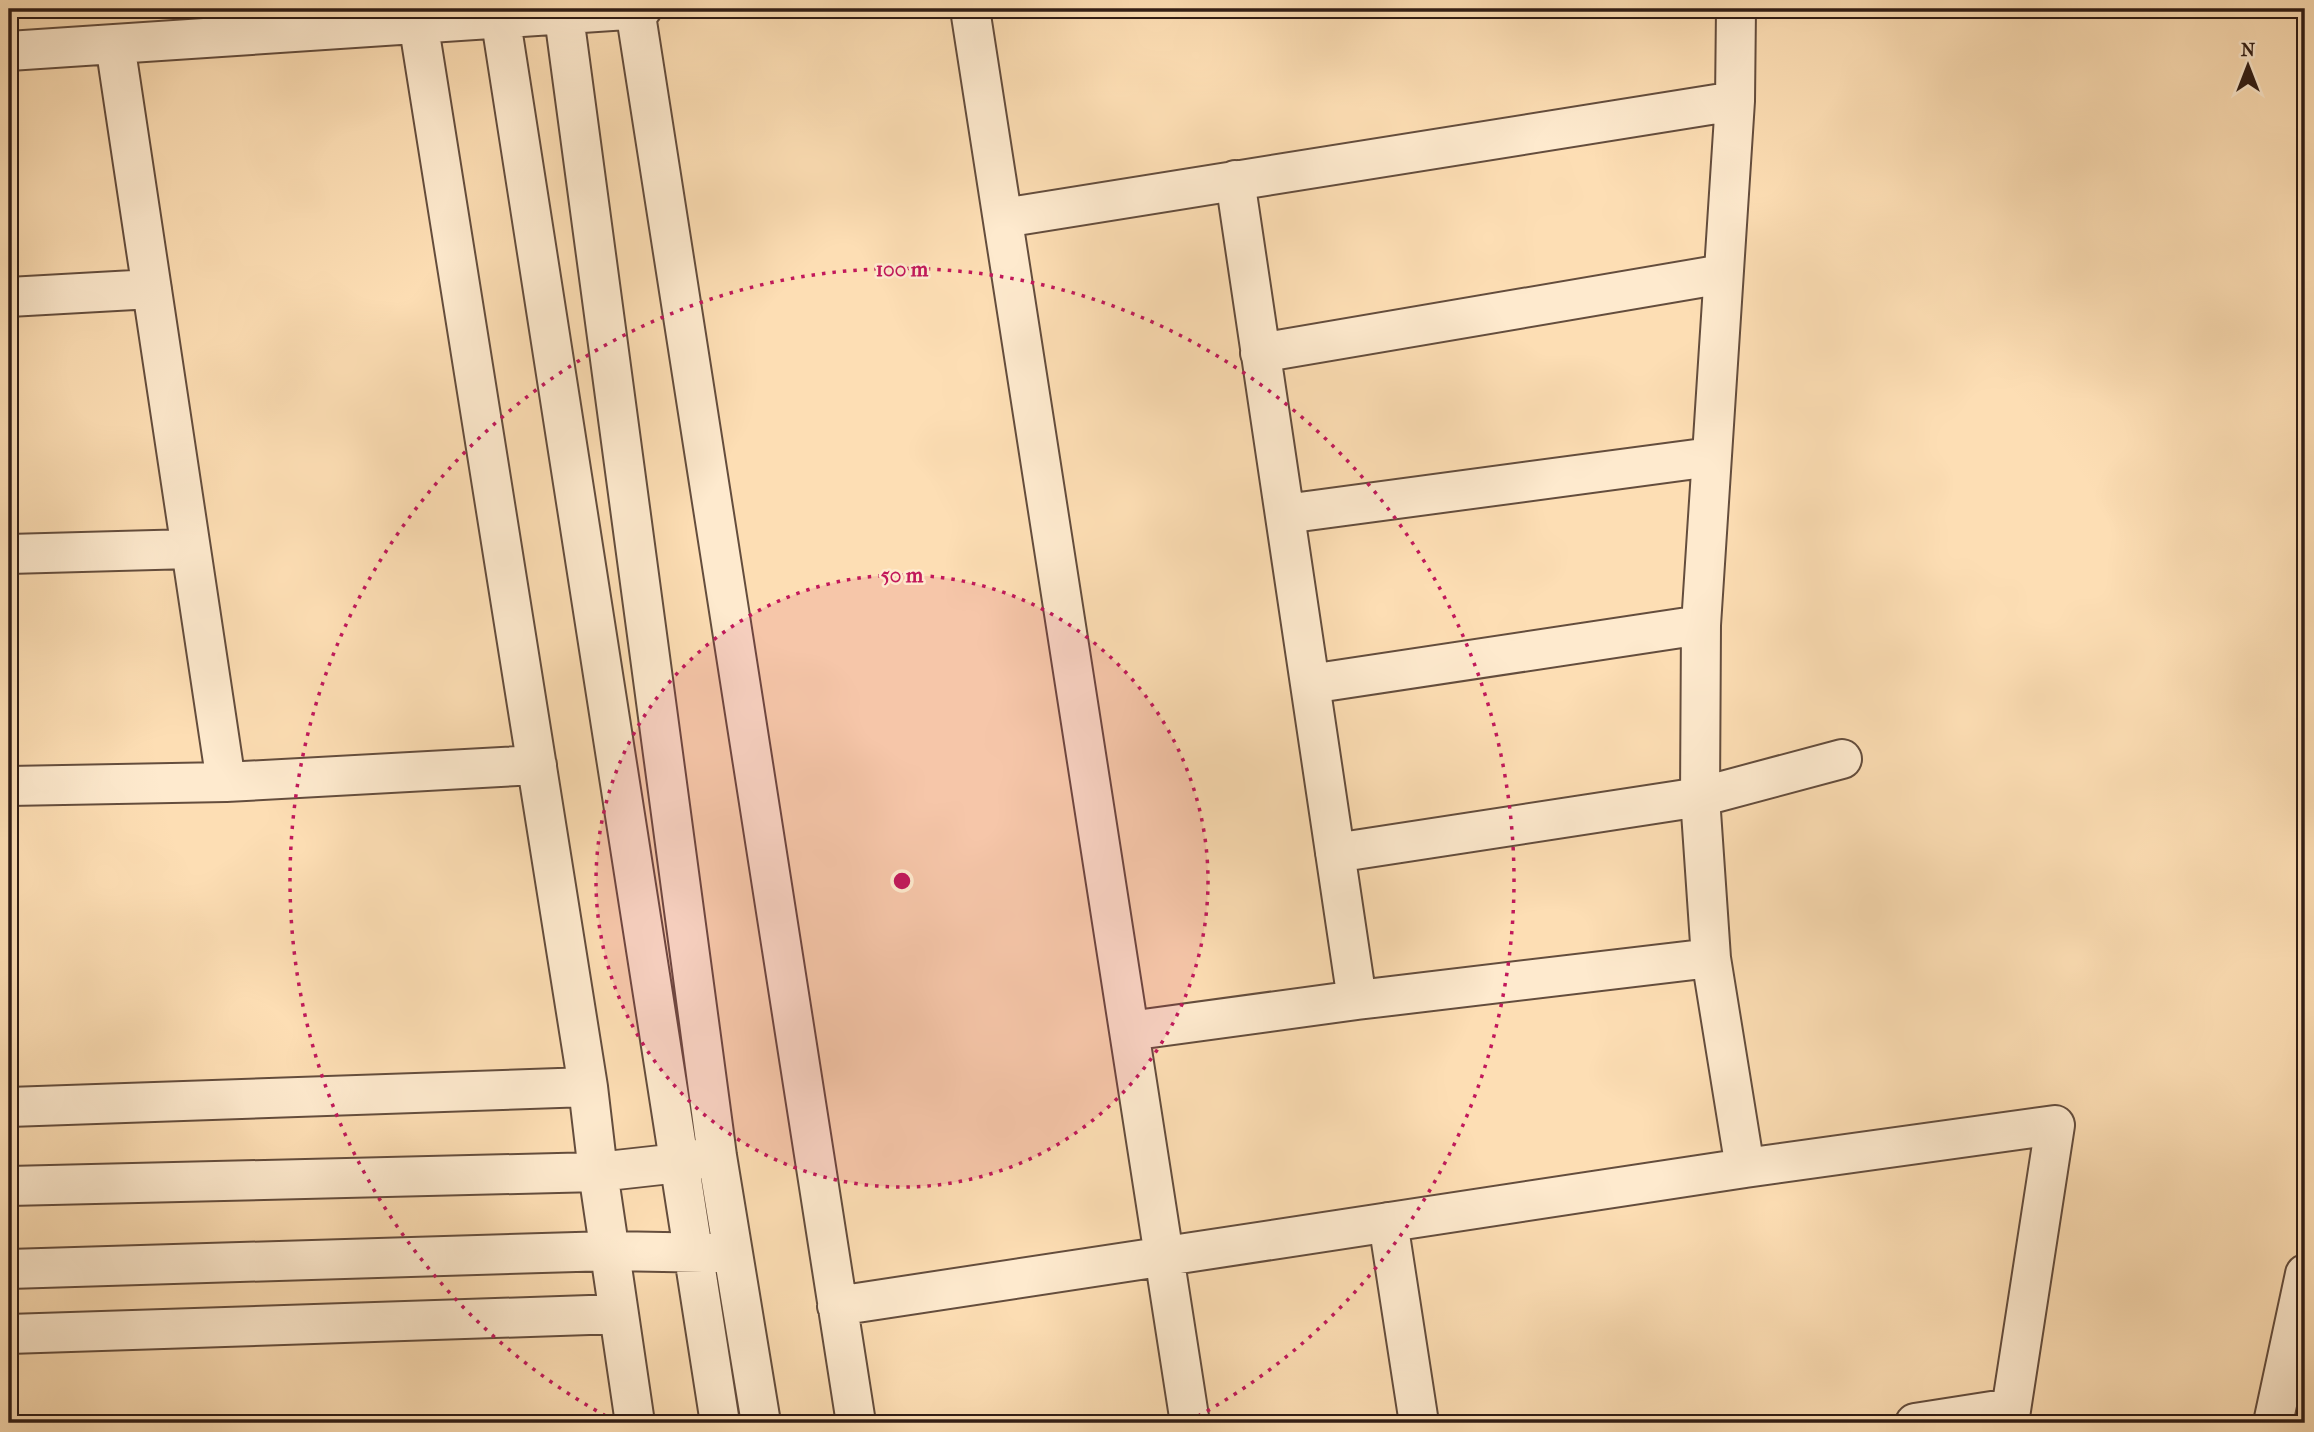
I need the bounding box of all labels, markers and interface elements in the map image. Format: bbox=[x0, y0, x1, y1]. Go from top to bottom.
north arrow bbox=[2212, 32, 2282, 102]
text: N bbox=[2241, 39, 2256, 61]
text: 100 m bbox=[876, 257, 929, 281]
text: 50 m bbox=[881, 563, 924, 587]
centre of rings bbox=[890, 869, 914, 893]

